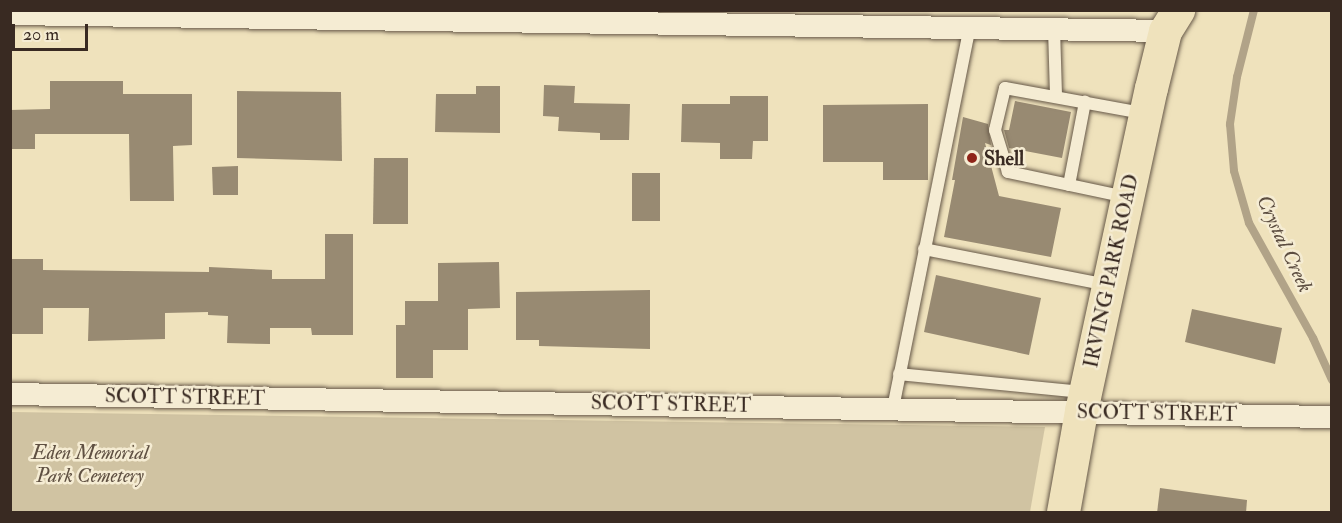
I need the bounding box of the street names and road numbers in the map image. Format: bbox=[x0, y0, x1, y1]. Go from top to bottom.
street label: IRVING PARK ROAD bbox=[1079, 172, 1143, 370]
street label: SCOTT STREET bbox=[105, 384, 265, 410]
street label: SCOTT STREET bbox=[591, 391, 751, 417]
street label: SCOTT STREET bbox=[1077, 400, 1237, 426]

